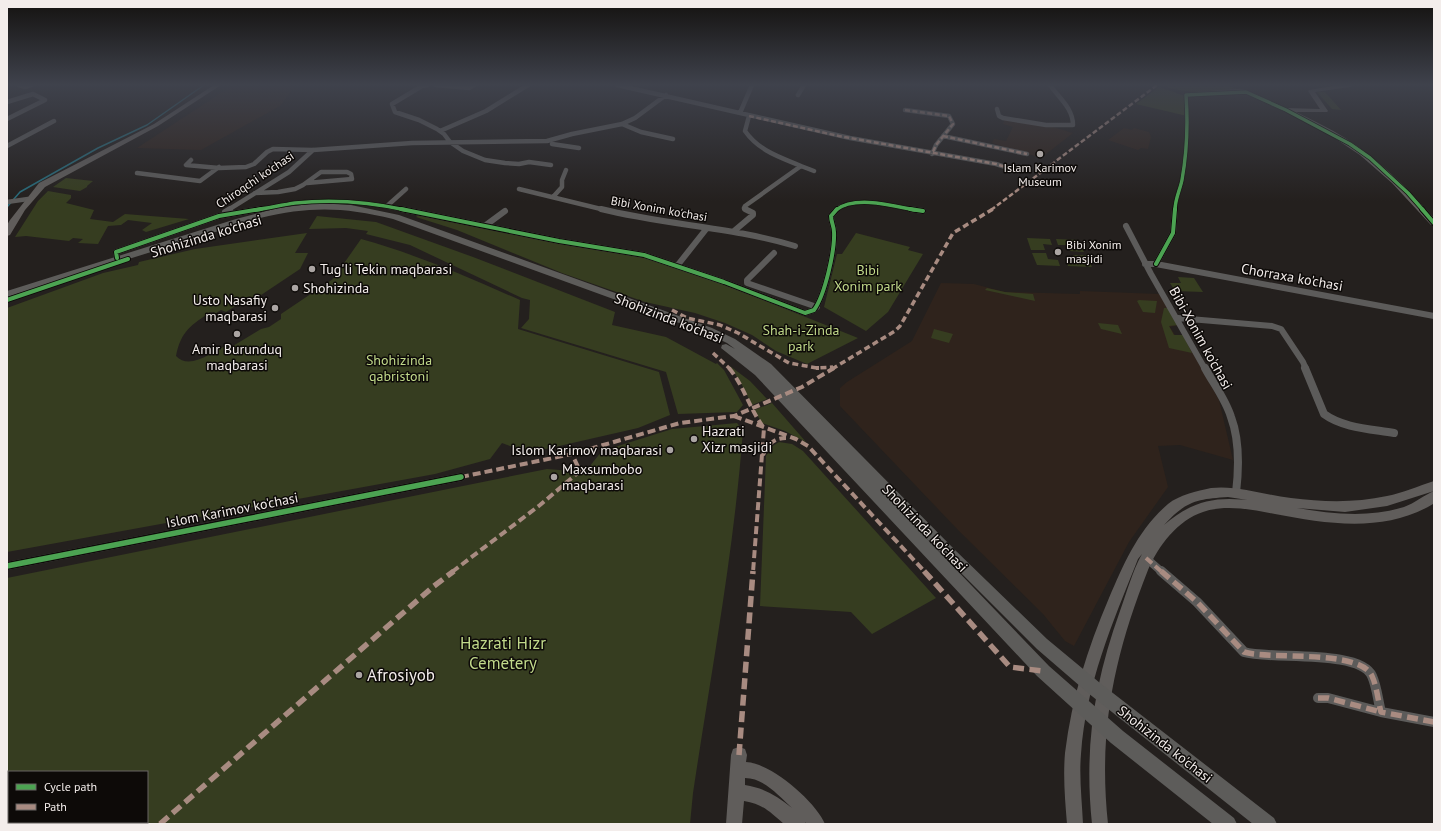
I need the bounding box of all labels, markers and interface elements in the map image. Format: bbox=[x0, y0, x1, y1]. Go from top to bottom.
street label: Chiroqchi ko'chasi bbox=[213, 148, 297, 211]
marker: Islam Karimov Museum bbox=[1035, 149, 1045, 159]
place label: Islam Karimov Museum bbox=[1004, 160, 1077, 189]
street label: Bibi Xonim ko'chasi bbox=[610, 193, 709, 224]
street label: Shohizinda ko'chasi bbox=[148, 211, 264, 261]
place label: Bibi Xonim masjidi bbox=[1066, 237, 1122, 266]
marker: Bibi Xonim masjidi bbox=[1053, 247, 1063, 257]
street label: Chorraxa ko'chasi bbox=[1240, 259, 1344, 295]
place label: Tug'li Tekin maqbarasi bbox=[320, 260, 452, 278]
park label: Bibi Xonim park bbox=[834, 261, 902, 295]
marker: Tug'li Tekin maqbarasi bbox=[307, 264, 317, 274]
place label: Shohizinda bbox=[303, 279, 369, 297]
marker: Shohizinda bbox=[290, 283, 300, 293]
street label: Bibi-Xonim ko'chasi bbox=[1165, 283, 1237, 393]
street label: Shohizinda ko'chasi bbox=[612, 289, 726, 347]
place label: Usto Nasafiy maqbarasi bbox=[193, 291, 267, 325]
marker: Usto Nasafiy maqbarasi bbox=[270, 303, 280, 313]
park label: Shah-i-Zinda park bbox=[763, 321, 840, 355]
marker: Amir Burunduq maqbarasi bbox=[232, 329, 242, 339]
place label: Amir Burunduq maqbarasi bbox=[192, 340, 282, 374]
park label: Shohizinda qabristoni bbox=[366, 351, 432, 385]
place label: Hazrati Xizr masjidi bbox=[702, 422, 772, 456]
marker: Hazrati Xizr masjidi bbox=[689, 434, 699, 444]
place label: Islom Karimov maqbarasi bbox=[511, 441, 662, 459]
marker: Islom Karimov maqbarasi bbox=[665, 445, 675, 455]
place label: Maxsumbobo maqbarasi bbox=[562, 460, 642, 494]
marker: Maxsumbobo maqbarasi bbox=[549, 472, 559, 482]
street label: Shohizinda ko'chasi bbox=[878, 480, 972, 576]
street label: Islom Karimov ko'chasi bbox=[164, 488, 300, 532]
park label: Hazrati Hizr Cemetery bbox=[460, 632, 546, 674]
place label: Afrosiyob bbox=[367, 664, 435, 686]
marker: Afrosiyob bbox=[354, 670, 364, 680]
street label: Shohizinda ko'chasi bbox=[1114, 701, 1216, 787]
legend bbox=[8, 771, 148, 823]
text: Cycle path bbox=[44, 779, 97, 794]
text: Path bbox=[44, 799, 67, 814]

